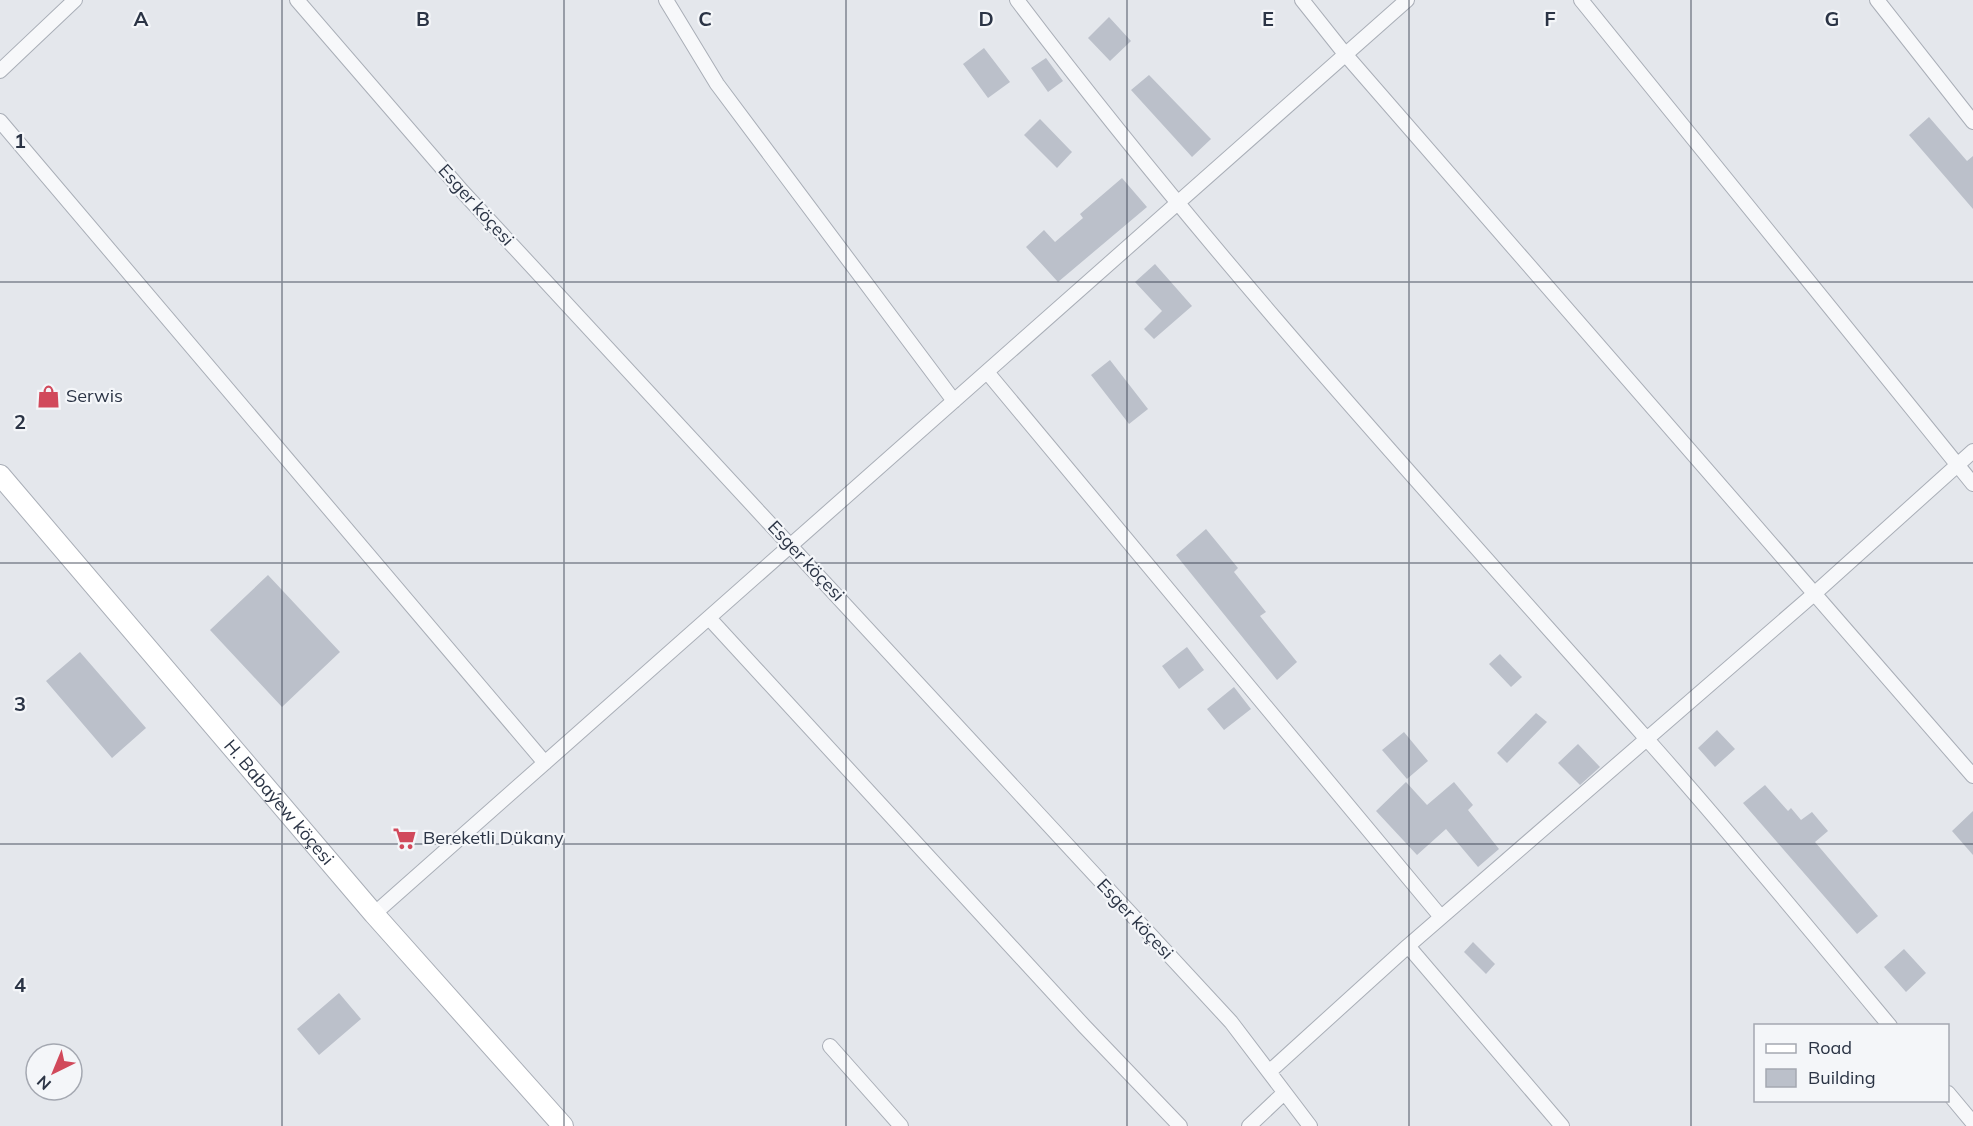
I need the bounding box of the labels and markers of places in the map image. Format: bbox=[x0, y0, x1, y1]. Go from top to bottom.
shop icon: Serwis bbox=[35, 383, 61, 409]
place label: Serwis bbox=[66, 384, 123, 407]
supermarket icon: Bereketli Dükany bbox=[392, 825, 418, 851]
place label: Bereketli Dükany bbox=[423, 826, 564, 849]

